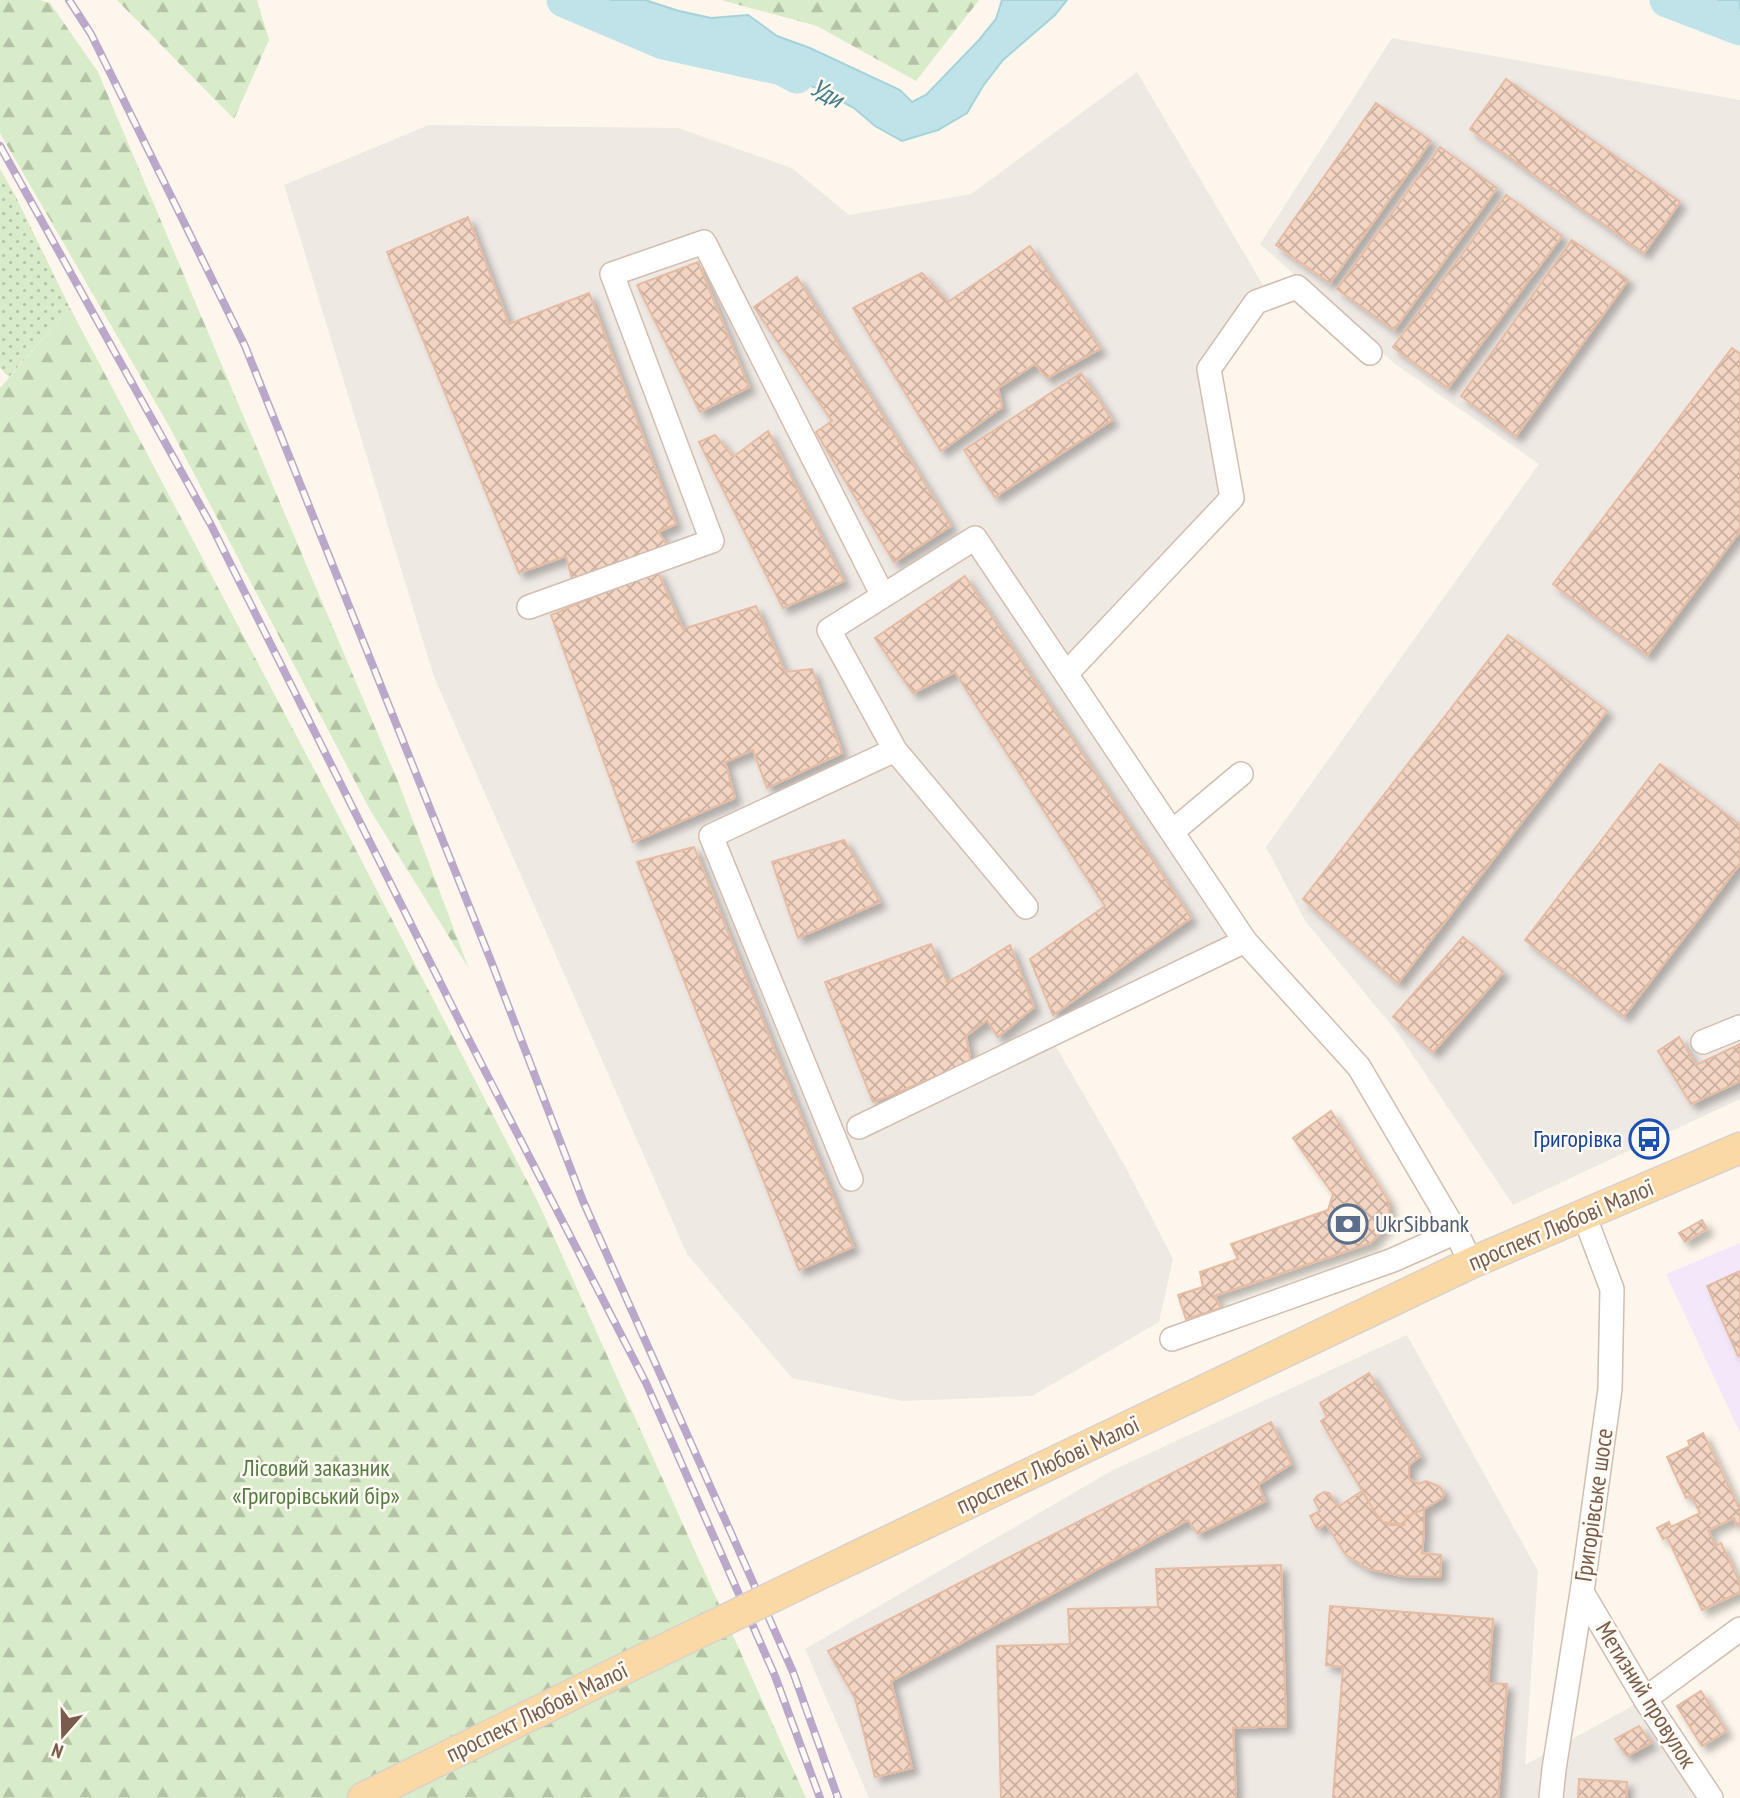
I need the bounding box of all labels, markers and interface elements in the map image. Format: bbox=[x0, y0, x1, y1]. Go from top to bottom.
water label: Уди bbox=[805, 70, 852, 116]
bus stop icon: Григорівка bbox=[1628, 1118, 1670, 1160]
place label: Григорівка bbox=[1533, 1123, 1622, 1154]
street label: проспект Любові Малої bbox=[1463, 1171, 1659, 1278]
bank icon: UkrSibbank bbox=[1327, 1203, 1369, 1245]
place label: UkrSibbank bbox=[1375, 1208, 1470, 1239]
street label: проспект Любові Малої bbox=[951, 1408, 1145, 1521]
street label: Григорівське шосе bbox=[1567, 1426, 1620, 1583]
park label: Лісовий заказник «Григорівський бір» bbox=[232, 1452, 400, 1511]
street label: Метизний провулок bbox=[1589, 1616, 1704, 1775]
street label: проспект Любові Малої bbox=[441, 1654, 633, 1769]
north arrow bbox=[28, 1700, 98, 1770]
text: N bbox=[48, 1738, 66, 1764]

